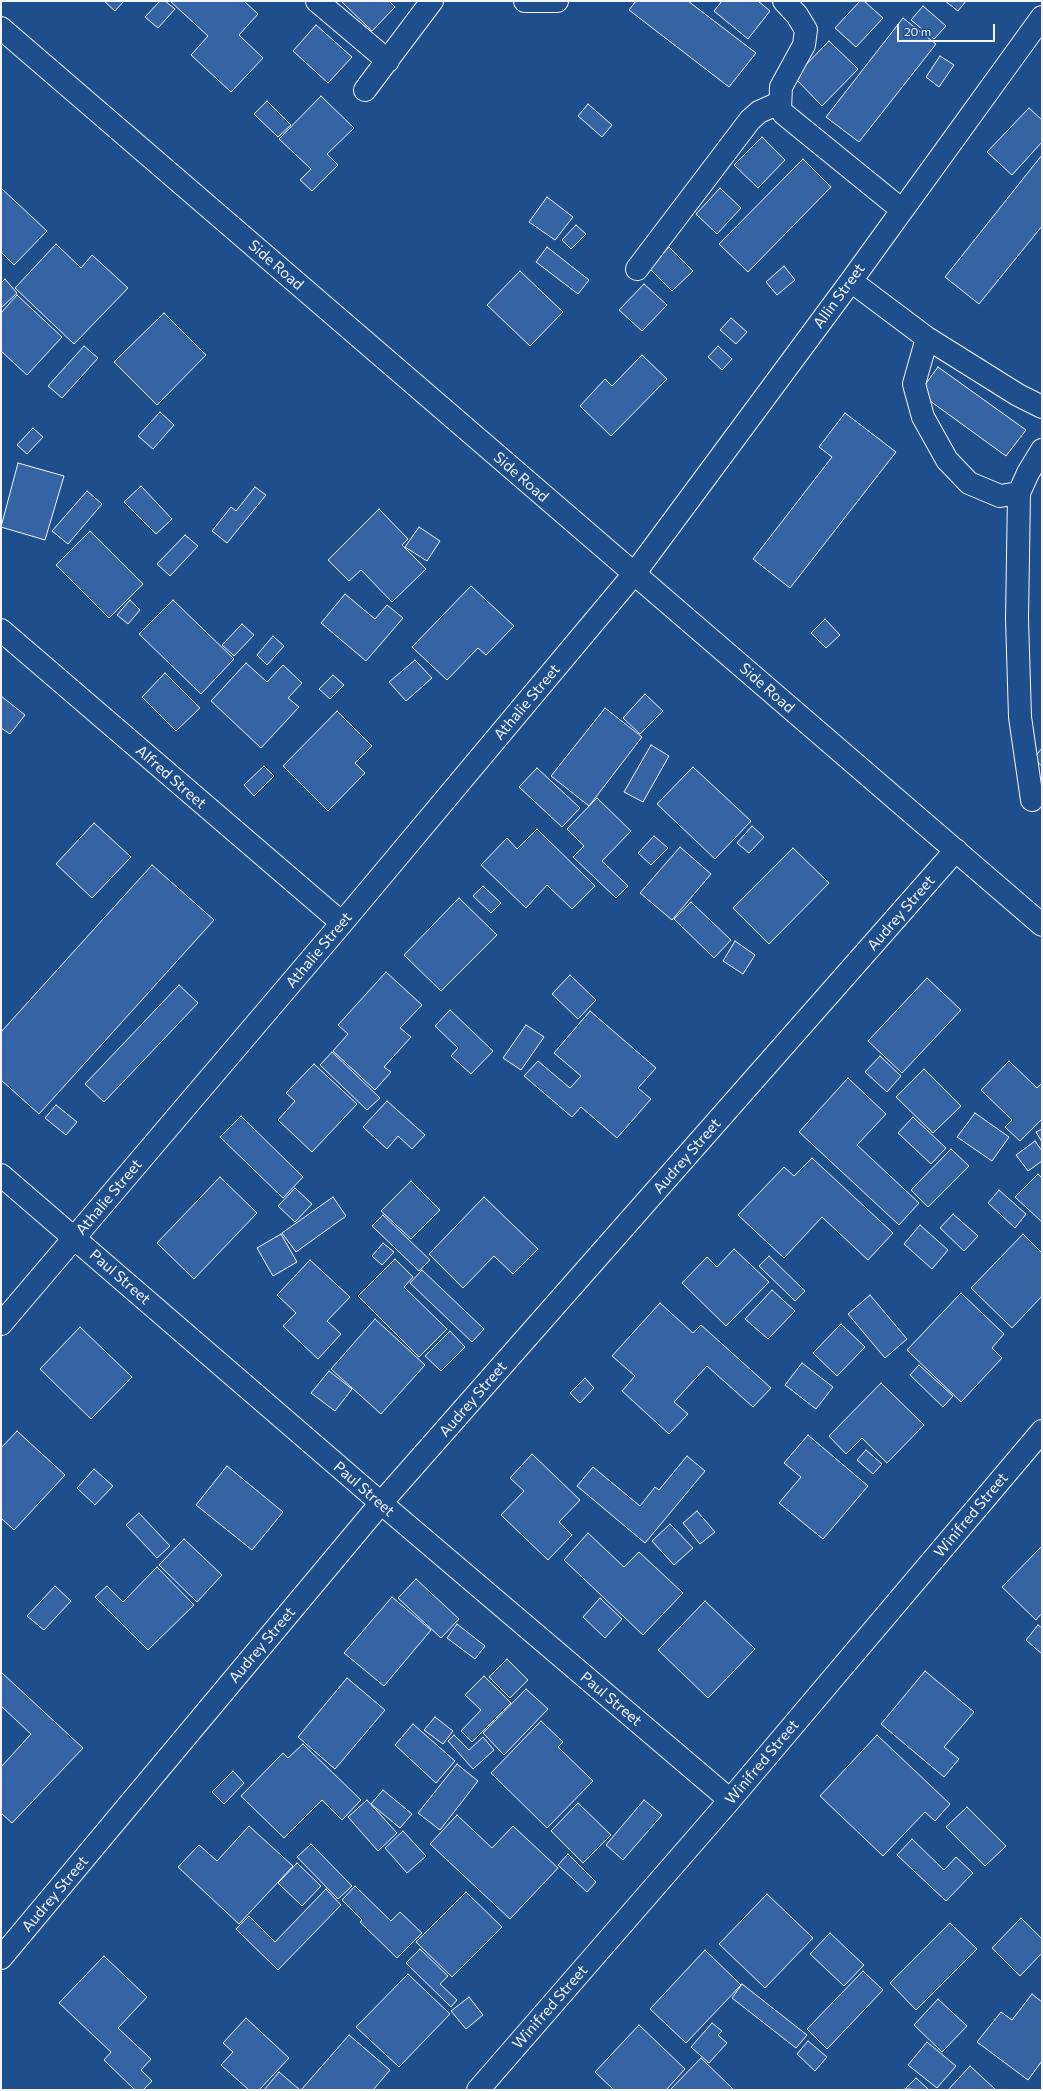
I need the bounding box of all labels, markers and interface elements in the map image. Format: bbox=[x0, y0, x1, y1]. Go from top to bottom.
scale bar bbox=[899, 16, 997, 42]
text: 20 m bbox=[904, 24, 931, 38]
street label: Side Road bbox=[245, 236, 307, 294]
street label: Allin Street bbox=[809, 260, 869, 332]
street label: Side Road bbox=[490, 448, 552, 506]
street label: Side Road bbox=[736, 659, 798, 717]
street label: Athalie Street bbox=[490, 661, 564, 743]
street label: Alfred Street bbox=[132, 741, 210, 813]
street label: Audrey Street bbox=[863, 872, 939, 954]
street label: Athalie Street bbox=[282, 909, 356, 991]
street label: Audrey Street bbox=[649, 1115, 725, 1197]
street label: Athalie Street bbox=[72, 1156, 146, 1238]
street label: Paul Street bbox=[86, 1246, 154, 1308]
street label: Audrey Street bbox=[435, 1358, 511, 1440]
street label: Paul Street bbox=[330, 1458, 398, 1520]
street label: Winifred Street bbox=[930, 1469, 1012, 1561]
street label: Audrey Street bbox=[225, 1603, 299, 1687]
street label: Paul Street bbox=[577, 1668, 645, 1730]
street label: Winifred Street bbox=[721, 1716, 803, 1808]
street label: Audrey Street bbox=[18, 1852, 92, 1936]
street label: Winifred Street bbox=[509, 1961, 591, 2053]

